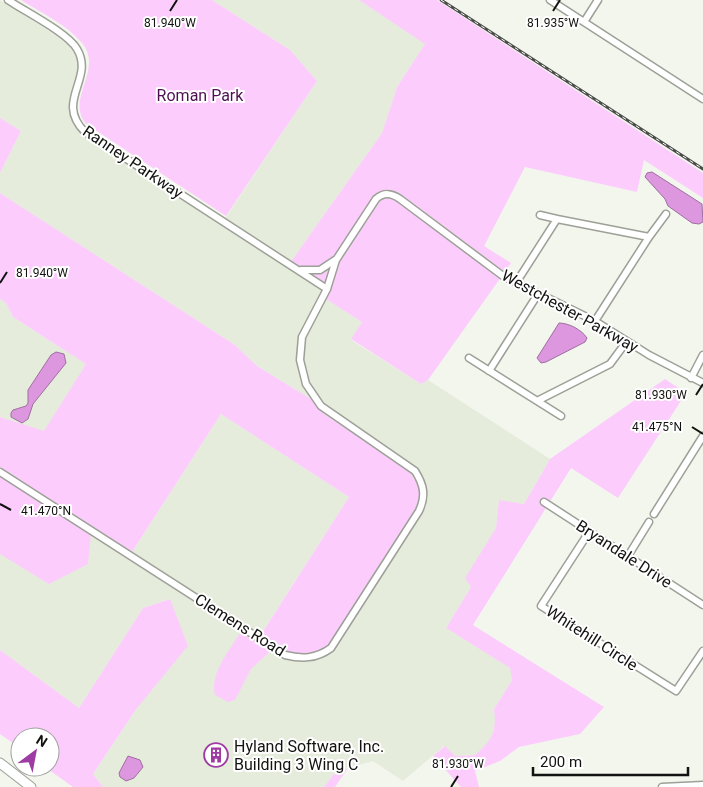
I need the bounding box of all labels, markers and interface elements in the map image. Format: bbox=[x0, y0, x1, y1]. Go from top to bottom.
text: 81.940°W bbox=[144, 16, 196, 30]
text: 81.935°W bbox=[527, 16, 579, 30]
park label: Roman Park bbox=[157, 86, 244, 105]
street label: Ranney Parkway bbox=[79, 122, 187, 203]
text: 81.940°W bbox=[16, 266, 68, 280]
street label: Westchester Parkway bbox=[498, 266, 642, 357]
text: 81.930°W bbox=[635, 388, 687, 402]
text: 41.475°N bbox=[632, 420, 682, 434]
text: 41.470°N bbox=[21, 504, 71, 518]
street label: Bryandale Drive bbox=[572, 516, 676, 592]
street label: Clemens Road bbox=[191, 590, 289, 660]
street label: Whitehill Circle bbox=[543, 601, 641, 675]
north arrow bbox=[10, 727, 60, 777]
text: N bbox=[33, 732, 50, 750]
place label: Hyland Software, Inc. Building 3 Wing C bbox=[234, 737, 384, 774]
building icon: Hyland Software, Inc. Building 3 Wing C bbox=[203, 742, 229, 768]
scale bar bbox=[533, 744, 688, 776]
text: 200 m bbox=[540, 753, 582, 771]
text: 81.930°W bbox=[432, 757, 484, 771]

